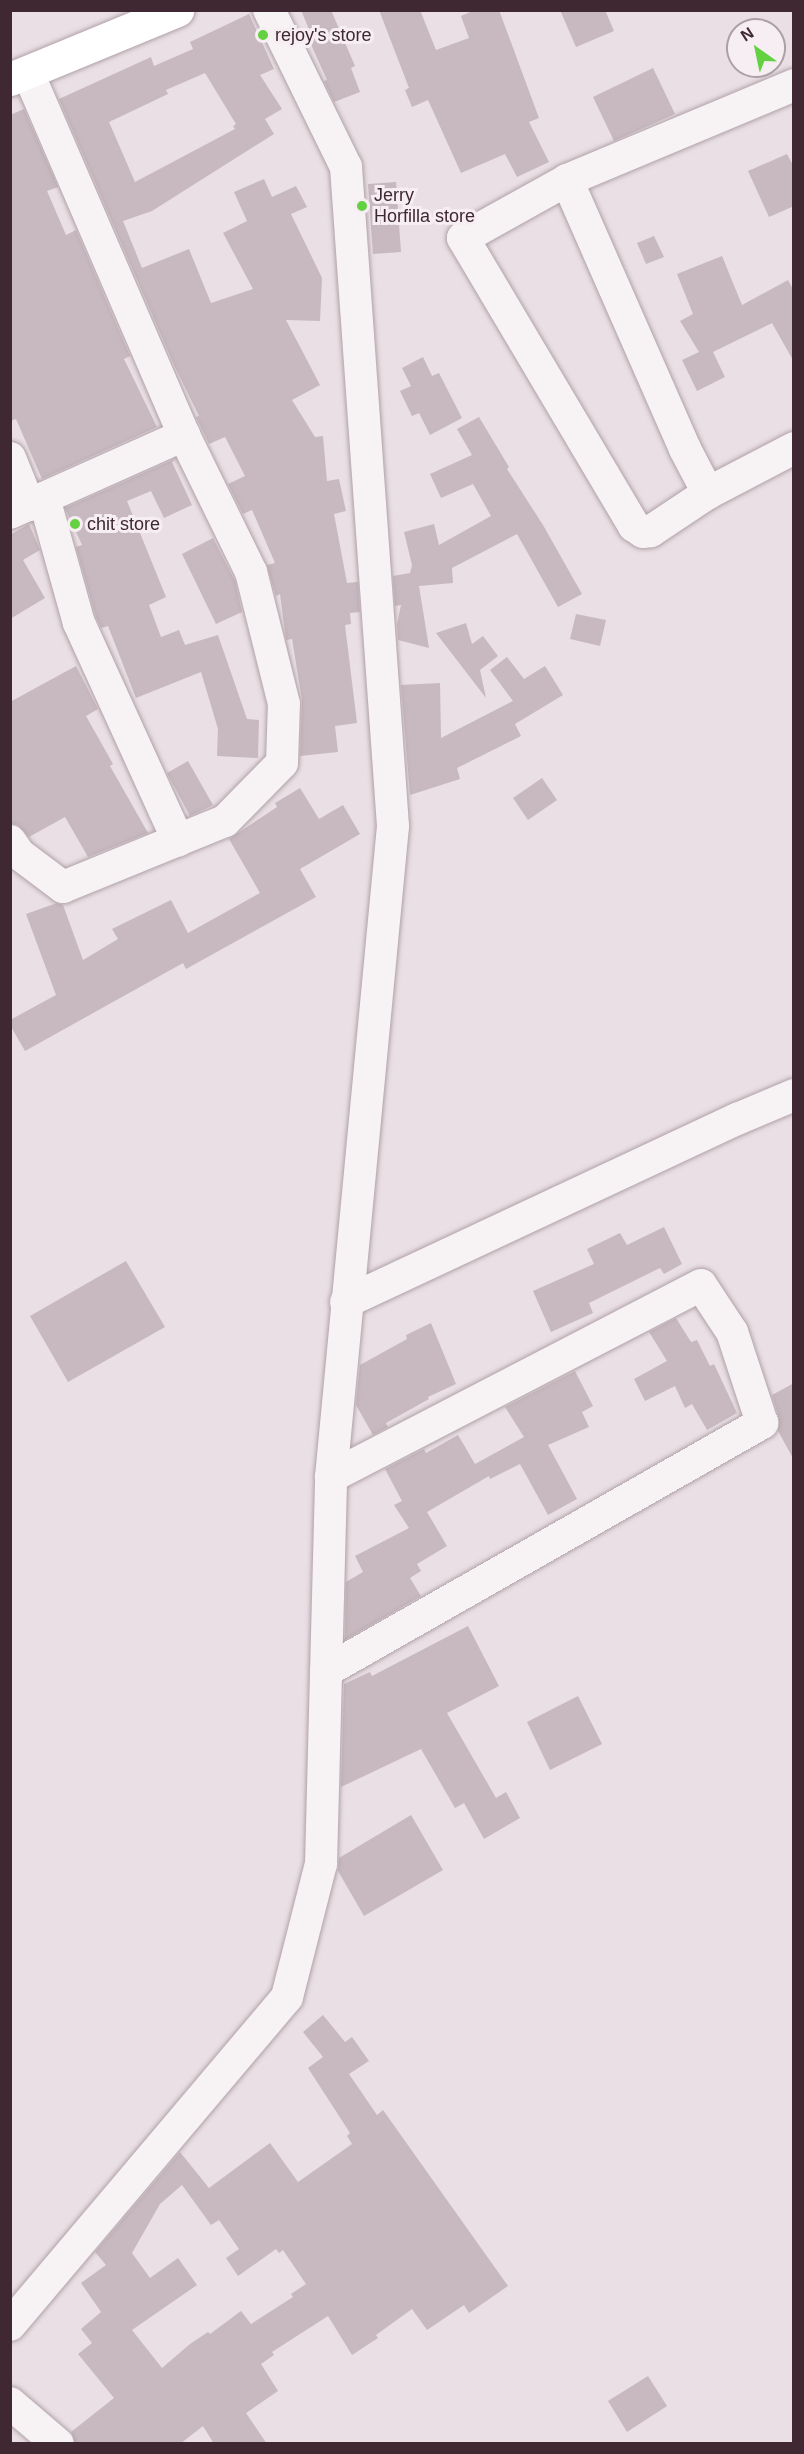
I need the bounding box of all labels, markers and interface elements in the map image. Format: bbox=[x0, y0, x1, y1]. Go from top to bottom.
north arrow bbox=[726, 18, 786, 78]
place label: rejoy's store bbox=[275, 24, 371, 46]
text: N bbox=[738, 24, 756, 44]
marker: rejoy's store bbox=[256, 28, 270, 42]
place label: Jerry Horfilla store bbox=[374, 185, 475, 228]
marker: Jerry Horfilla store bbox=[355, 199, 369, 213]
place label: chit store bbox=[87, 513, 160, 535]
marker: chit store bbox=[68, 517, 82, 531]

